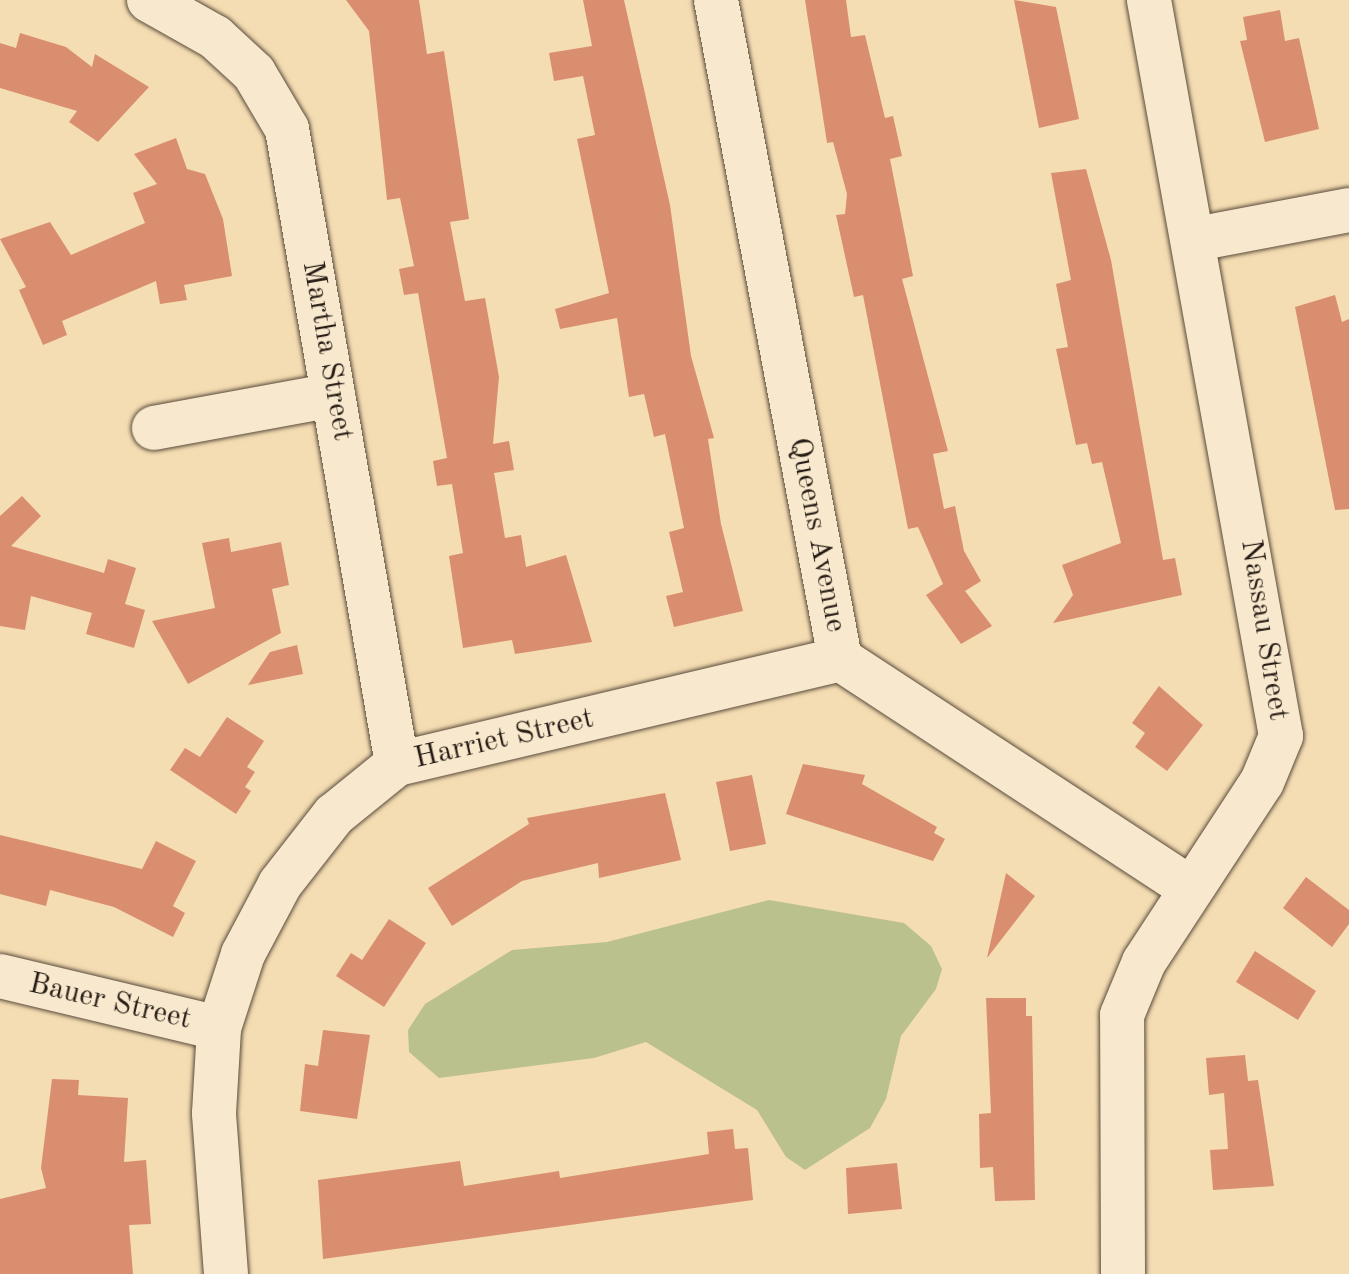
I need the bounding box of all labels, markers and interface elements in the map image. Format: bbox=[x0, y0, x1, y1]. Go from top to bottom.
street label: Martha Street bbox=[293, 258, 361, 444]
street label: Queens Avenue bbox=[780, 435, 854, 635]
street label: Nassau Street bbox=[1232, 537, 1296, 723]
street label: Harriet Street bbox=[411, 701, 597, 777]
street label: Bauer Street bbox=[25, 966, 195, 1038]

